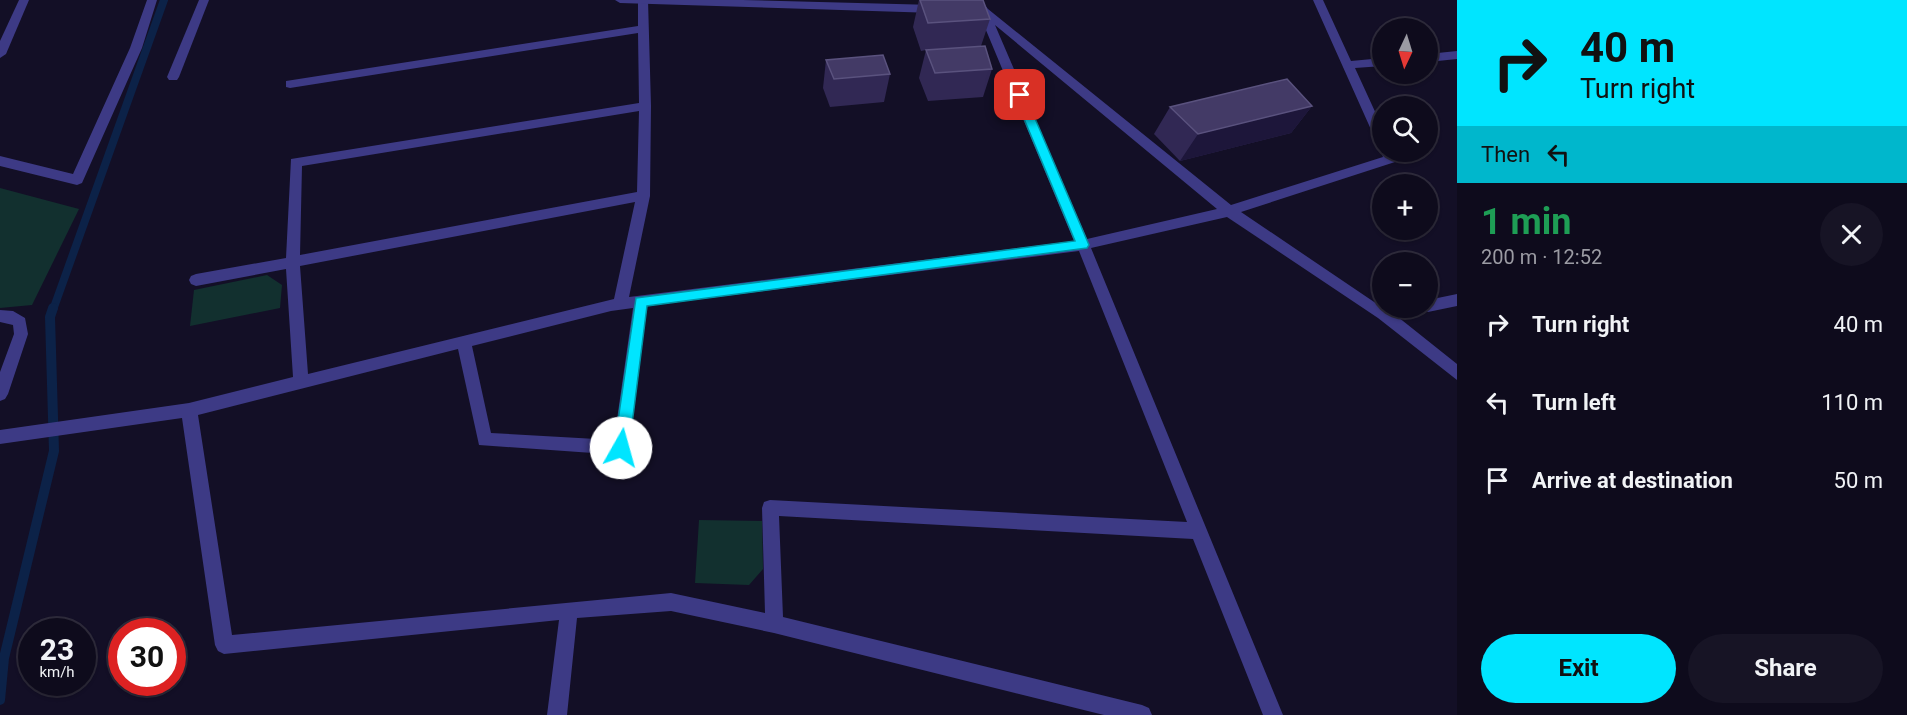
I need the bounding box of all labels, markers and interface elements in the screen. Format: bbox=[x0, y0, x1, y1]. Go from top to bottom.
north arrow bbox=[1372, 18, 1438, 84]
map controls bbox=[1372, 18, 1438, 318]
text: 40 m bbox=[1580, 23, 1675, 72]
icon: right bbox=[1481, 24, 1559, 102]
pin bbox=[994, 69, 1045, 120]
text: Turn right bbox=[1580, 73, 1695, 105]
icon: arrive bbox=[1003, 78, 1036, 111]
button: search bbox=[1372, 96, 1438, 162]
icon: left bbox=[1542, 138, 1575, 171]
text: Then bbox=[1481, 142, 1530, 167]
button: + bbox=[1372, 174, 1438, 240]
text: 1 min bbox=[1481, 201, 1572, 243]
button: close bbox=[1820, 203, 1883, 266]
text: 200 m · 12:52 bbox=[1481, 245, 1602, 269]
button: − bbox=[1372, 252, 1438, 318]
icon: right bbox=[1481, 308, 1514, 341]
text: Turn right bbox=[1532, 312, 1629, 337]
text: 40 m bbox=[1834, 312, 1883, 337]
icon: left bbox=[1481, 386, 1514, 419]
text: Turn left bbox=[1532, 390, 1616, 415]
text: 110 m bbox=[1821, 390, 1883, 415]
position arrow bbox=[589, 416, 653, 480]
icon: arrive bbox=[1481, 464, 1514, 497]
text: Arrive at destination bbox=[1532, 468, 1733, 493]
text: 50 m bbox=[1834, 468, 1883, 493]
speed limit sign: 30 bbox=[108, 618, 186, 696]
text: 23 bbox=[40, 632, 74, 667]
button: Exit bbox=[1481, 634, 1676, 703]
button: Share bbox=[1688, 634, 1883, 703]
text: km/h bbox=[39, 663, 75, 681]

